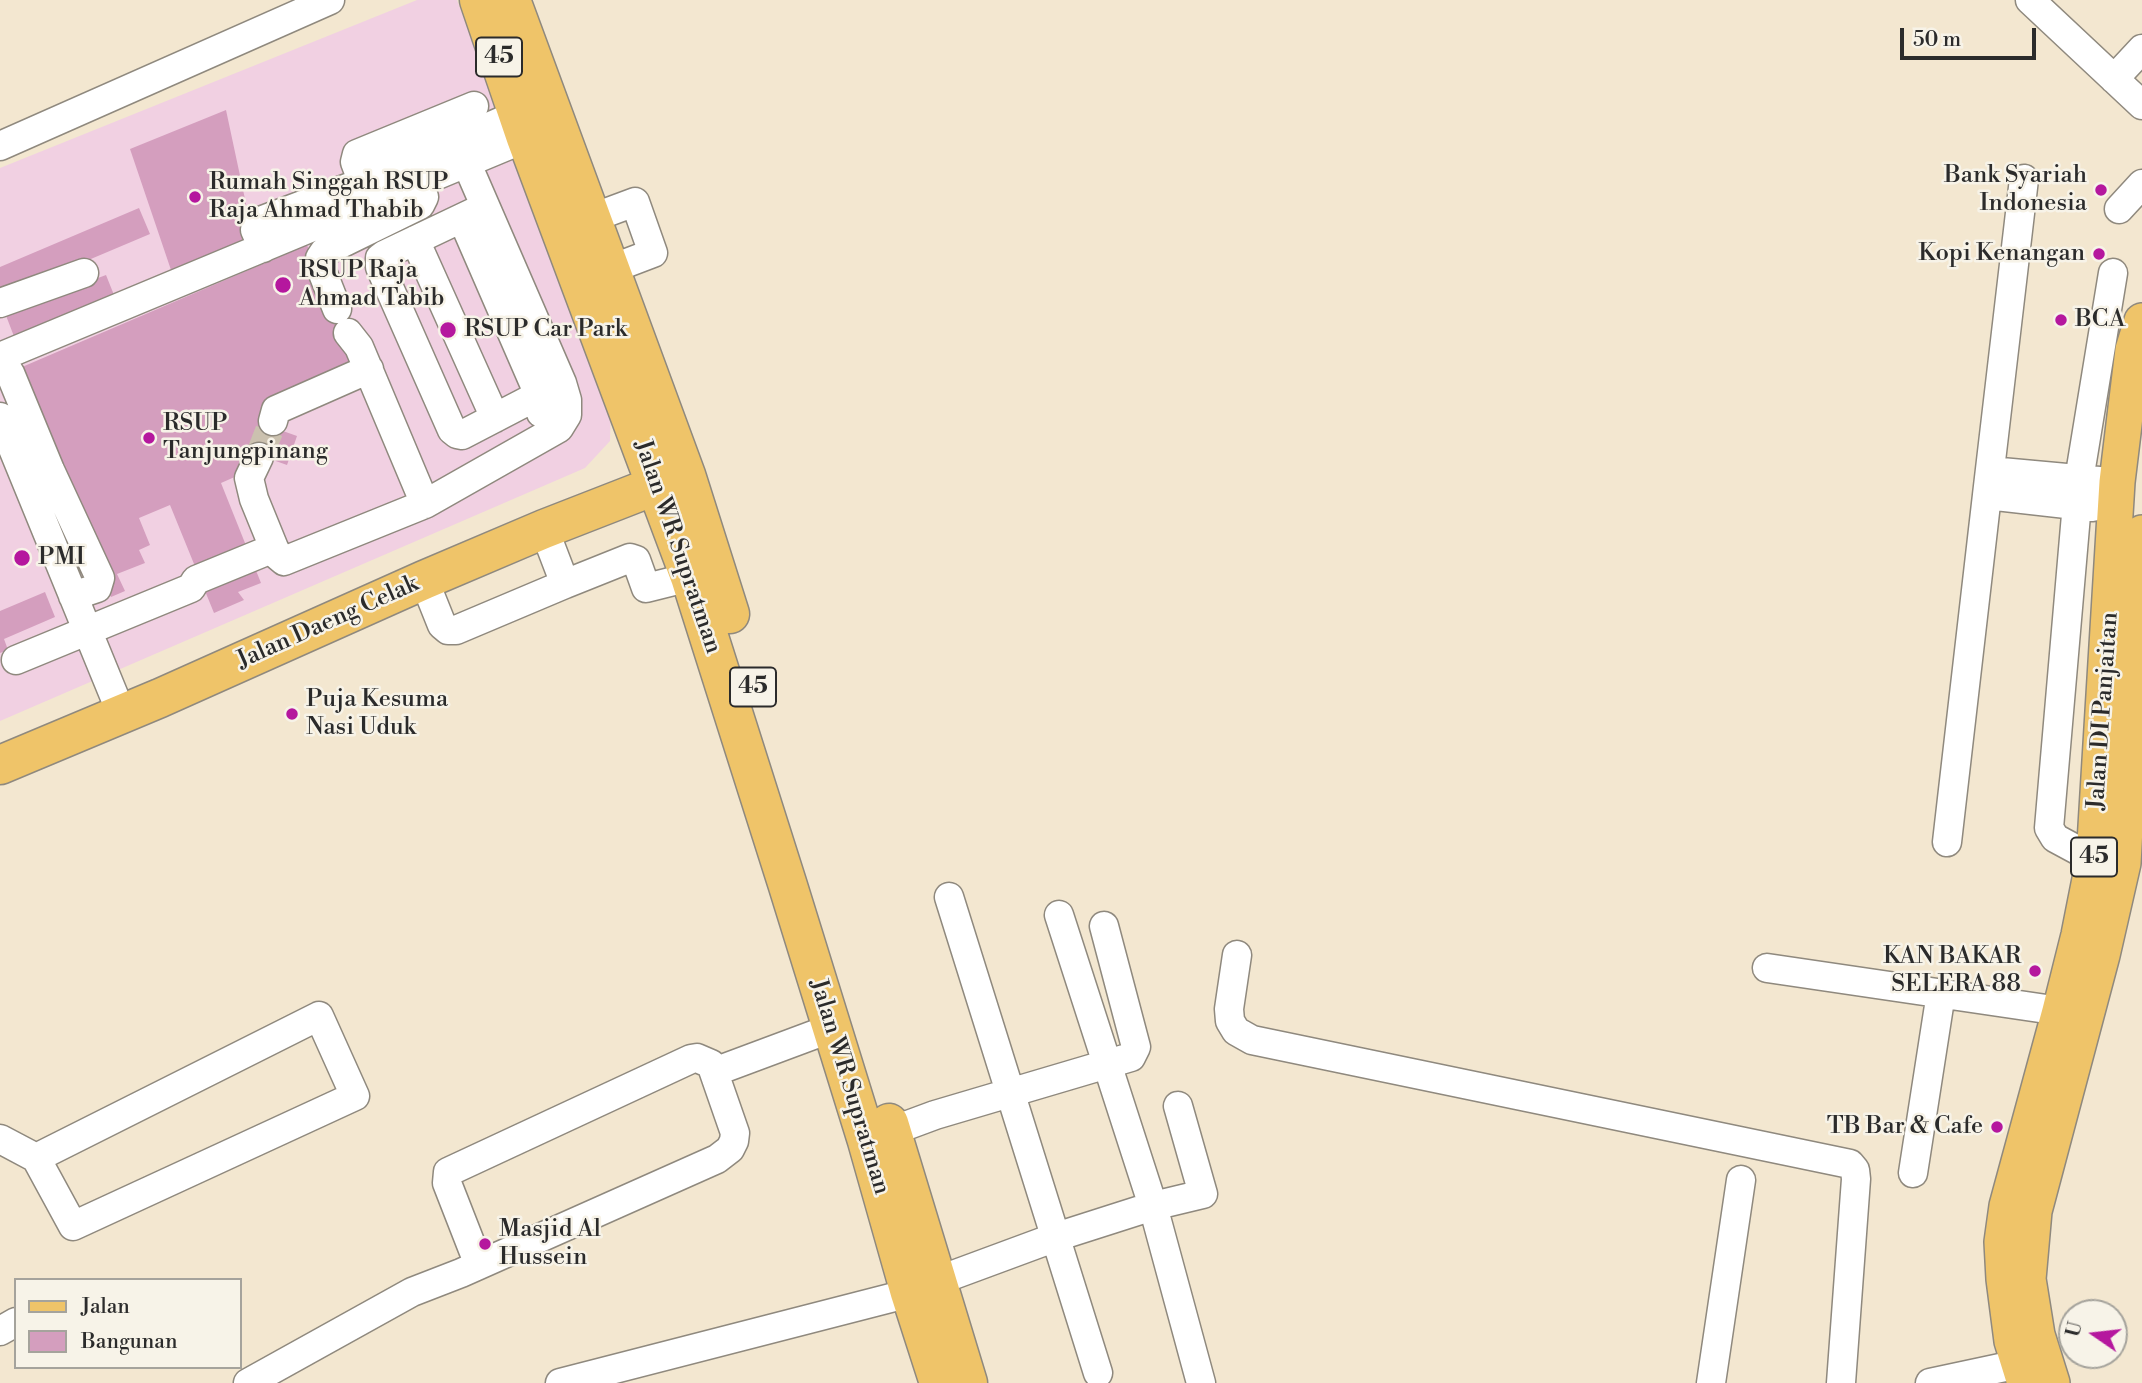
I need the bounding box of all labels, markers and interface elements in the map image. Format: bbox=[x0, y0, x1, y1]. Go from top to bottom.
scale bar bbox=[1904, 14, 2040, 58]
text: 50 m bbox=[1913, 27, 1961, 53]
road number: 45 bbox=[476, 38, 522, 76]
place label: Bank Syariah Indonesia bbox=[1944, 162, 2087, 218]
place label: Rumah Singgah RSUP Raja Ahmad Thabib bbox=[209, 169, 448, 225]
marker: Bank Syariah Indonesia bbox=[2093, 182, 2109, 198]
marker: Rumah Singgah RSUP Raja Ahmad Thabib bbox=[187, 189, 203, 205]
place label: Kopi Kenangan bbox=[1918, 240, 2085, 268]
marker: Kopi Kenangan bbox=[2091, 246, 2107, 262]
place label: RSUP Raja Ahmad Tabib bbox=[299, 257, 444, 313]
marker: RSUP Raja Ahmad Tabib bbox=[273, 275, 293, 295]
place label: BCA bbox=[2075, 306, 2125, 334]
marker: BCA bbox=[2053, 312, 2069, 328]
place label: RSUP Car Park bbox=[464, 316, 627, 344]
marker: RSUP Car Park bbox=[438, 320, 458, 340]
place label: RSUP Tanjungpinang bbox=[163, 410, 328, 466]
marker: RSUP Tanjungpinang bbox=[141, 430, 157, 446]
street label: Jalan WR Supratman bbox=[627, 436, 727, 658]
place label: PMI bbox=[38, 544, 85, 572]
marker: PMI bbox=[12, 548, 32, 568]
street label: Jalan Daeng Celak bbox=[233, 570, 423, 676]
street label: Jalan DI Panjaitan bbox=[2083, 611, 2125, 811]
road number: 45 bbox=[730, 667, 776, 706]
place label: Puja Kesuma Nasi Uduk bbox=[306, 686, 448, 742]
marker: Puja Kesuma Nasi Uduk bbox=[284, 706, 300, 722]
road number: 45 bbox=[2071, 838, 2117, 876]
place label: KAN BAKAR SELERA 88 bbox=[1883, 943, 2021, 999]
marker: KAN BAKAR SELERA 88 bbox=[2027, 963, 2043, 979]
street label: Jalan WR Supratman bbox=[803, 976, 895, 1198]
place label: TB Bar & Cafe bbox=[1827, 1113, 1983, 1141]
marker: TB Bar & Cafe bbox=[1989, 1119, 2005, 1135]
place label: Masjid Al Hussein bbox=[499, 1216, 601, 1272]
marker: Masjid Al Hussein bbox=[477, 1236, 493, 1252]
legend bbox=[14, 1278, 242, 1369]
text: Jalan bbox=[81, 1294, 130, 1320]
north arrow bbox=[2058, 1299, 2128, 1369]
text: U bbox=[2061, 1319, 2088, 1339]
text: Bangunan bbox=[81, 1329, 177, 1355]

